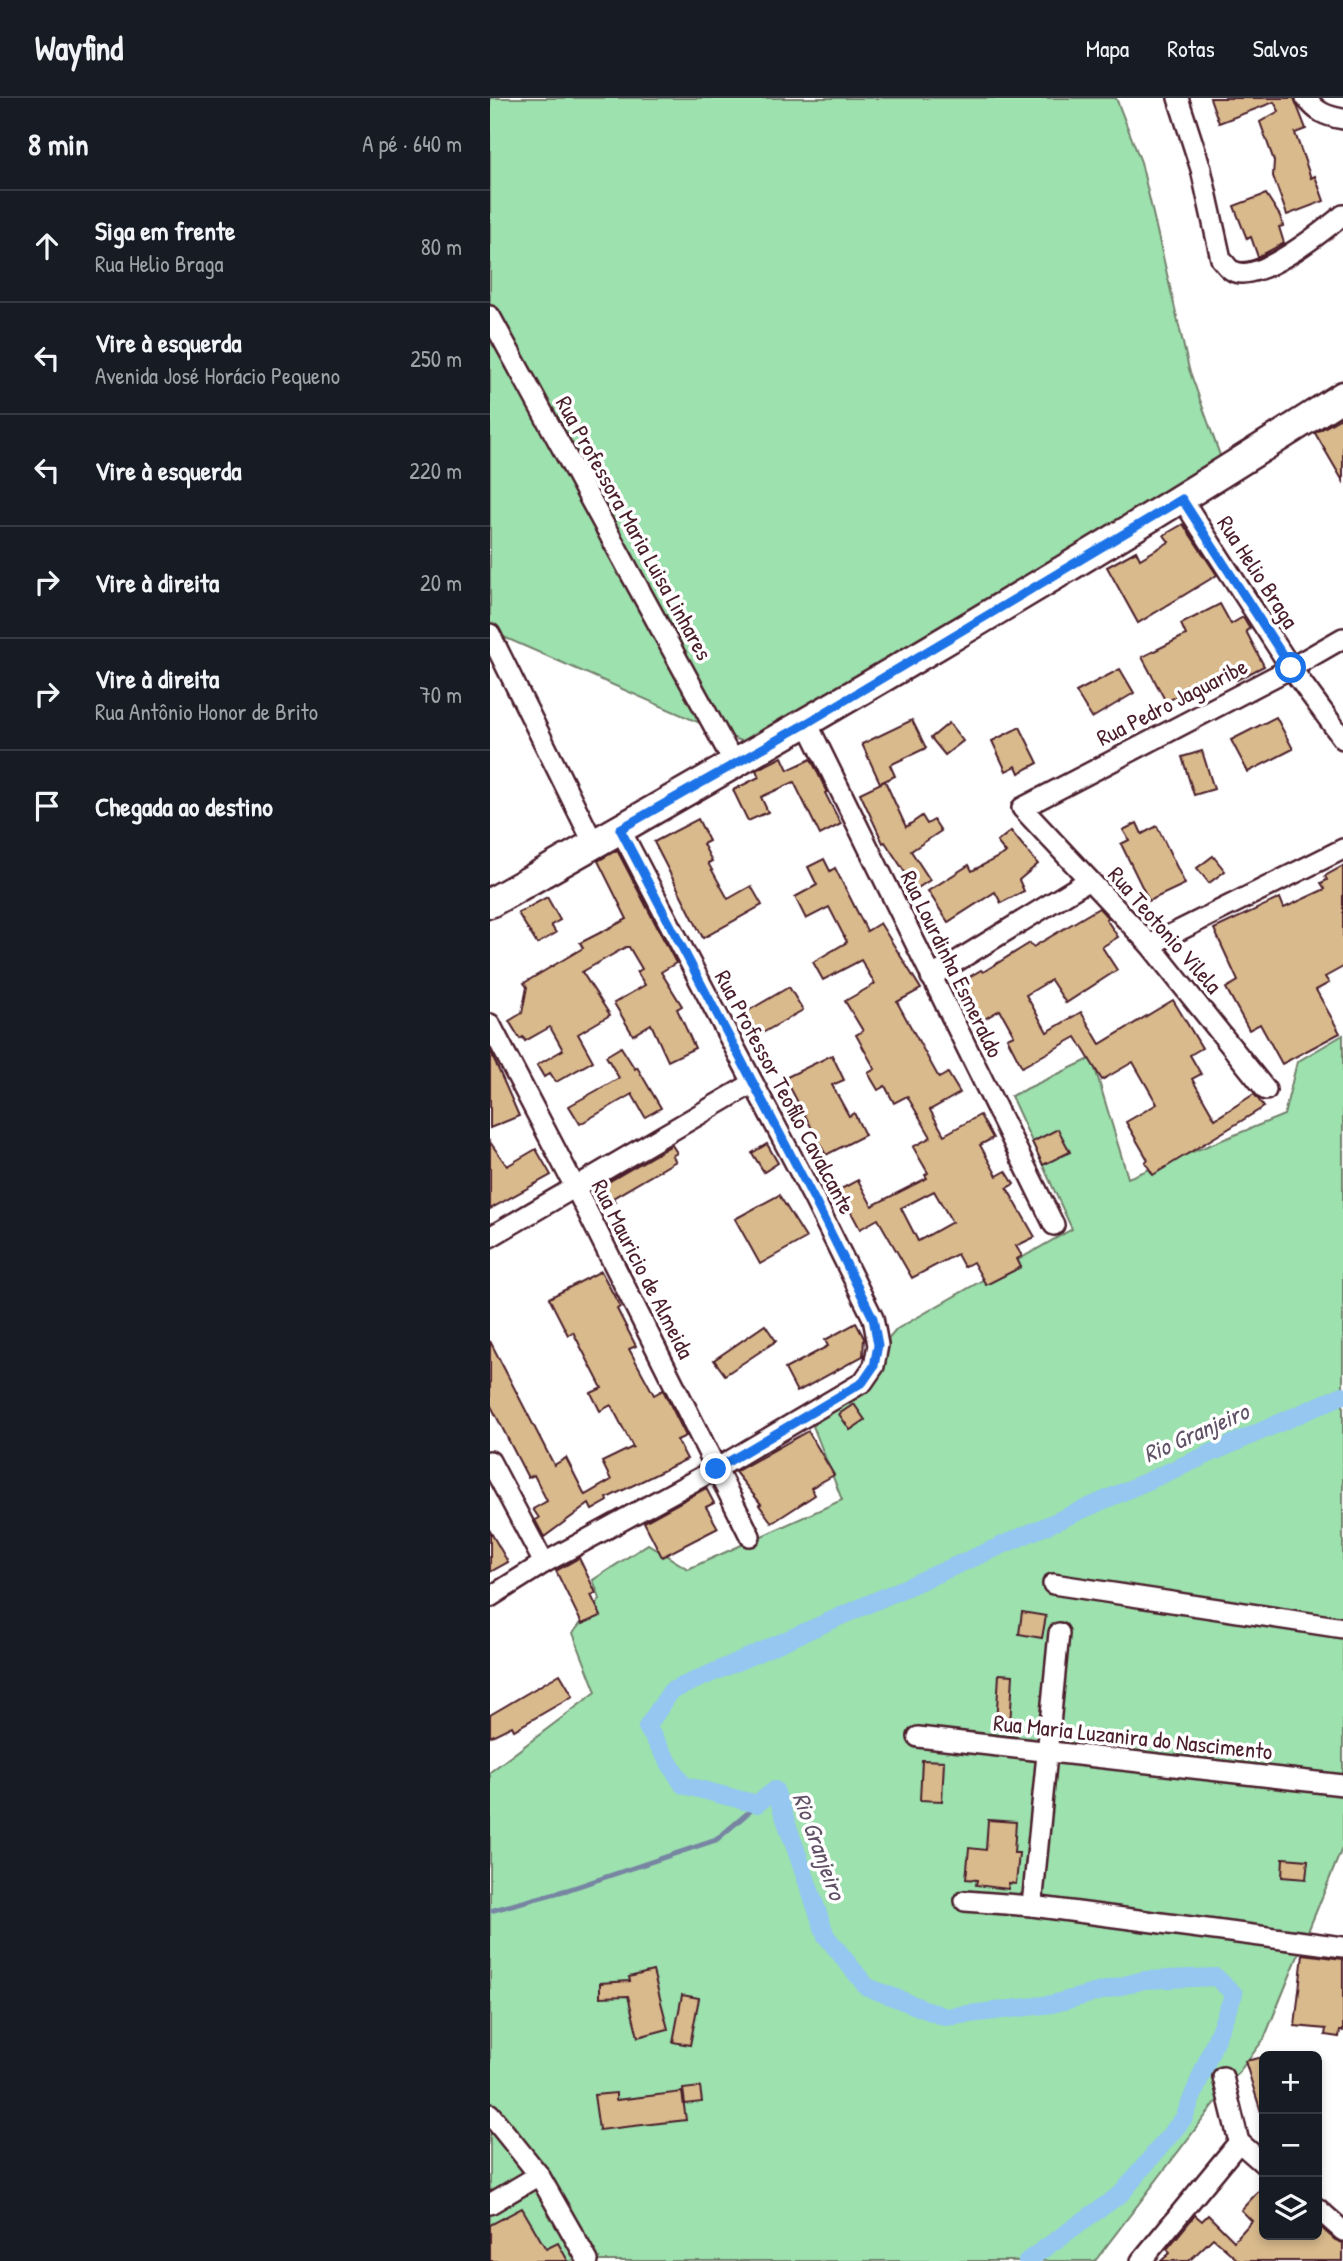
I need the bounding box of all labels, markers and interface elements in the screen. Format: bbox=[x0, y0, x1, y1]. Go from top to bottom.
text: Wayfind bbox=[35, 26, 123, 70]
text: Mapa bbox=[1086, 32, 1129, 64]
text: Rotas bbox=[1167, 32, 1215, 64]
text: Salvos bbox=[1253, 32, 1308, 64]
text: 8 min bbox=[28, 124, 89, 164]
text: A pé · 640 m bbox=[362, 128, 462, 159]
text: Siga em frente bbox=[95, 213, 235, 248]
icon: ahead bbox=[28, 227, 66, 265]
text: 80 m bbox=[421, 231, 462, 262]
text: Rua Helio Braga bbox=[95, 248, 223, 279]
text: Vire à esquerda bbox=[95, 325, 241, 360]
icon: left bbox=[28, 339, 66, 377]
text: 250 m bbox=[410, 343, 462, 374]
text: Avenida José Horácio Pequeno bbox=[95, 360, 340, 391]
street label: Rua Professora Maria Luisa Linhares bbox=[549, 390, 720, 665]
icon: left bbox=[28, 451, 66, 489]
text: Vire à esquerda bbox=[95, 453, 241, 488]
text: 220 m bbox=[409, 455, 462, 486]
street label: Rua Helio Braga bbox=[1210, 509, 1306, 634]
icon: right bbox=[28, 563, 66, 601]
text: Vire à direita bbox=[95, 565, 219, 600]
text: 20 m bbox=[420, 567, 462, 598]
street label: Rua Pedro Jaguaribe bbox=[1091, 650, 1252, 753]
route start bbox=[1275, 652, 1306, 683]
text: Vire à direita bbox=[95, 661, 219, 696]
icon: right bbox=[28, 675, 66, 713]
text: 70 m bbox=[419, 679, 462, 710]
text: Rua Antônio Honor de Brito bbox=[95, 696, 318, 727]
icon: arrive bbox=[28, 787, 66, 825]
text: Chegada ao destino bbox=[95, 789, 273, 824]
street label: Rua Teotonio Vilela bbox=[1102, 860, 1229, 1000]
street label: Rua Lourdinha Esmeraldo bbox=[894, 865, 1011, 1062]
street label: Rua Professor Teofilo Cavalcante bbox=[708, 964, 863, 1219]
street label: Rua Mauricio de Almeida bbox=[585, 1174, 702, 1364]
water label: Rio Granjeiro bbox=[1138, 1394, 1255, 1469]
route end bbox=[700, 1453, 731, 1484]
street label: Rua Maria Luzanira do Nascimento bbox=[992, 1706, 1274, 1767]
water label: Rio Granjeiro bbox=[786, 1788, 855, 1906]
map controls bbox=[1259, 2051, 1322, 2240]
button: + bbox=[1259, 2051, 1322, 2114]
button: − bbox=[1259, 2114, 1322, 2177]
button: layers bbox=[1259, 2177, 1322, 2240]

